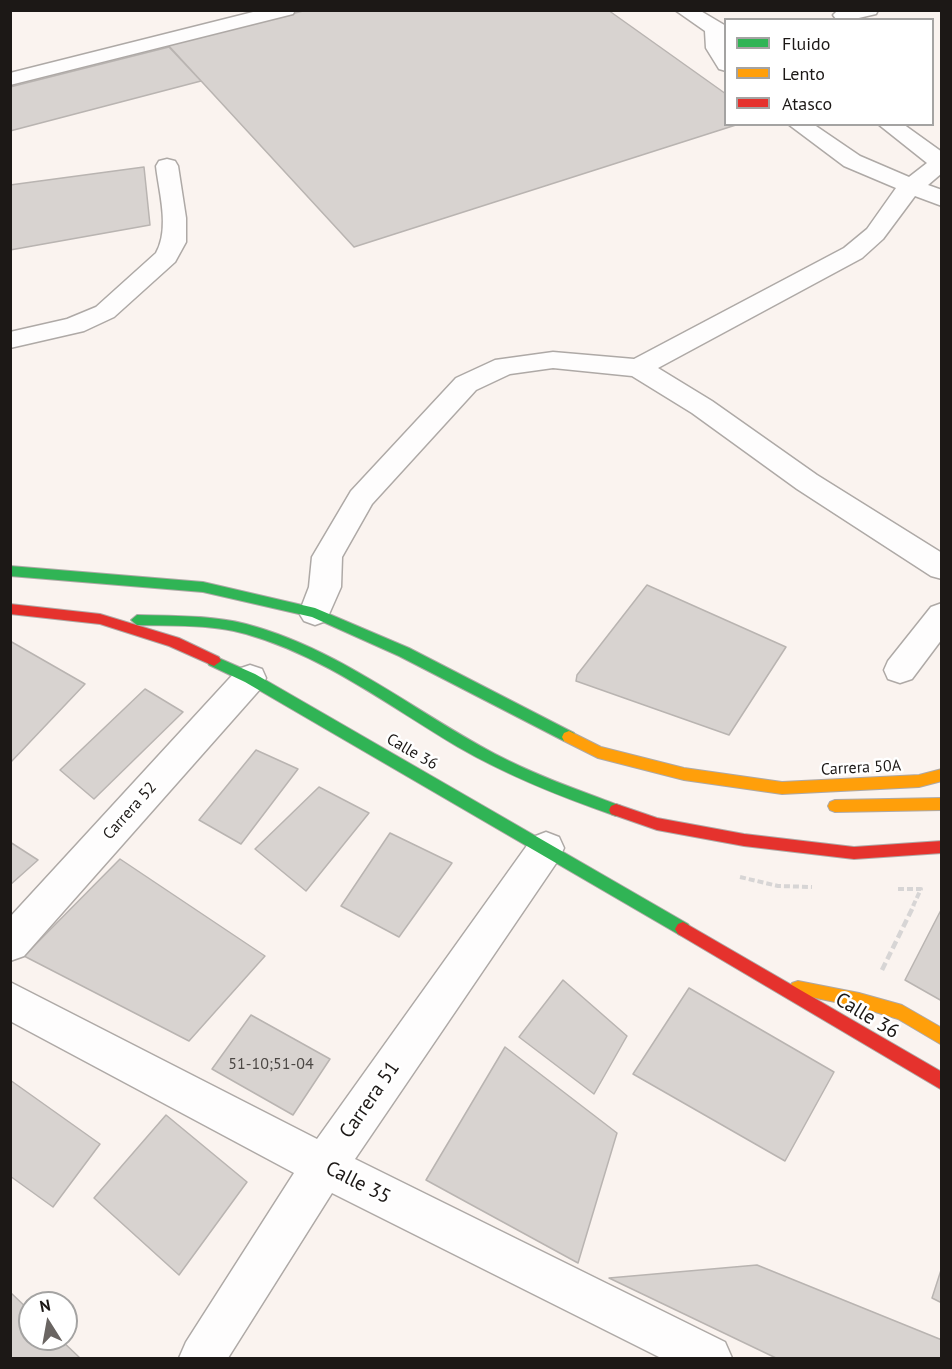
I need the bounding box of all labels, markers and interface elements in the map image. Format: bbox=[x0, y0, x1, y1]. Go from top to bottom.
legend bbox=[724, 18, 934, 126]
text: Fluido bbox=[782, 32, 830, 55]
text: Lento bbox=[782, 62, 825, 85]
text: Atasco bbox=[782, 92, 832, 115]
street label: Calle 36 bbox=[383, 730, 441, 774]
street label: Carrera 50A bbox=[820, 756, 902, 780]
street label: Carrera 52 bbox=[99, 778, 161, 844]
street label: Calle 36 bbox=[831, 988, 903, 1044]
house number: 51-10;51-04 bbox=[228, 1054, 314, 1074]
street label: Carrera 51 bbox=[335, 1057, 405, 1143]
street label: Calle 35 bbox=[321, 1156, 395, 1210]
north arrow bbox=[18, 1291, 78, 1351]
text: N bbox=[38, 1294, 52, 1316]

